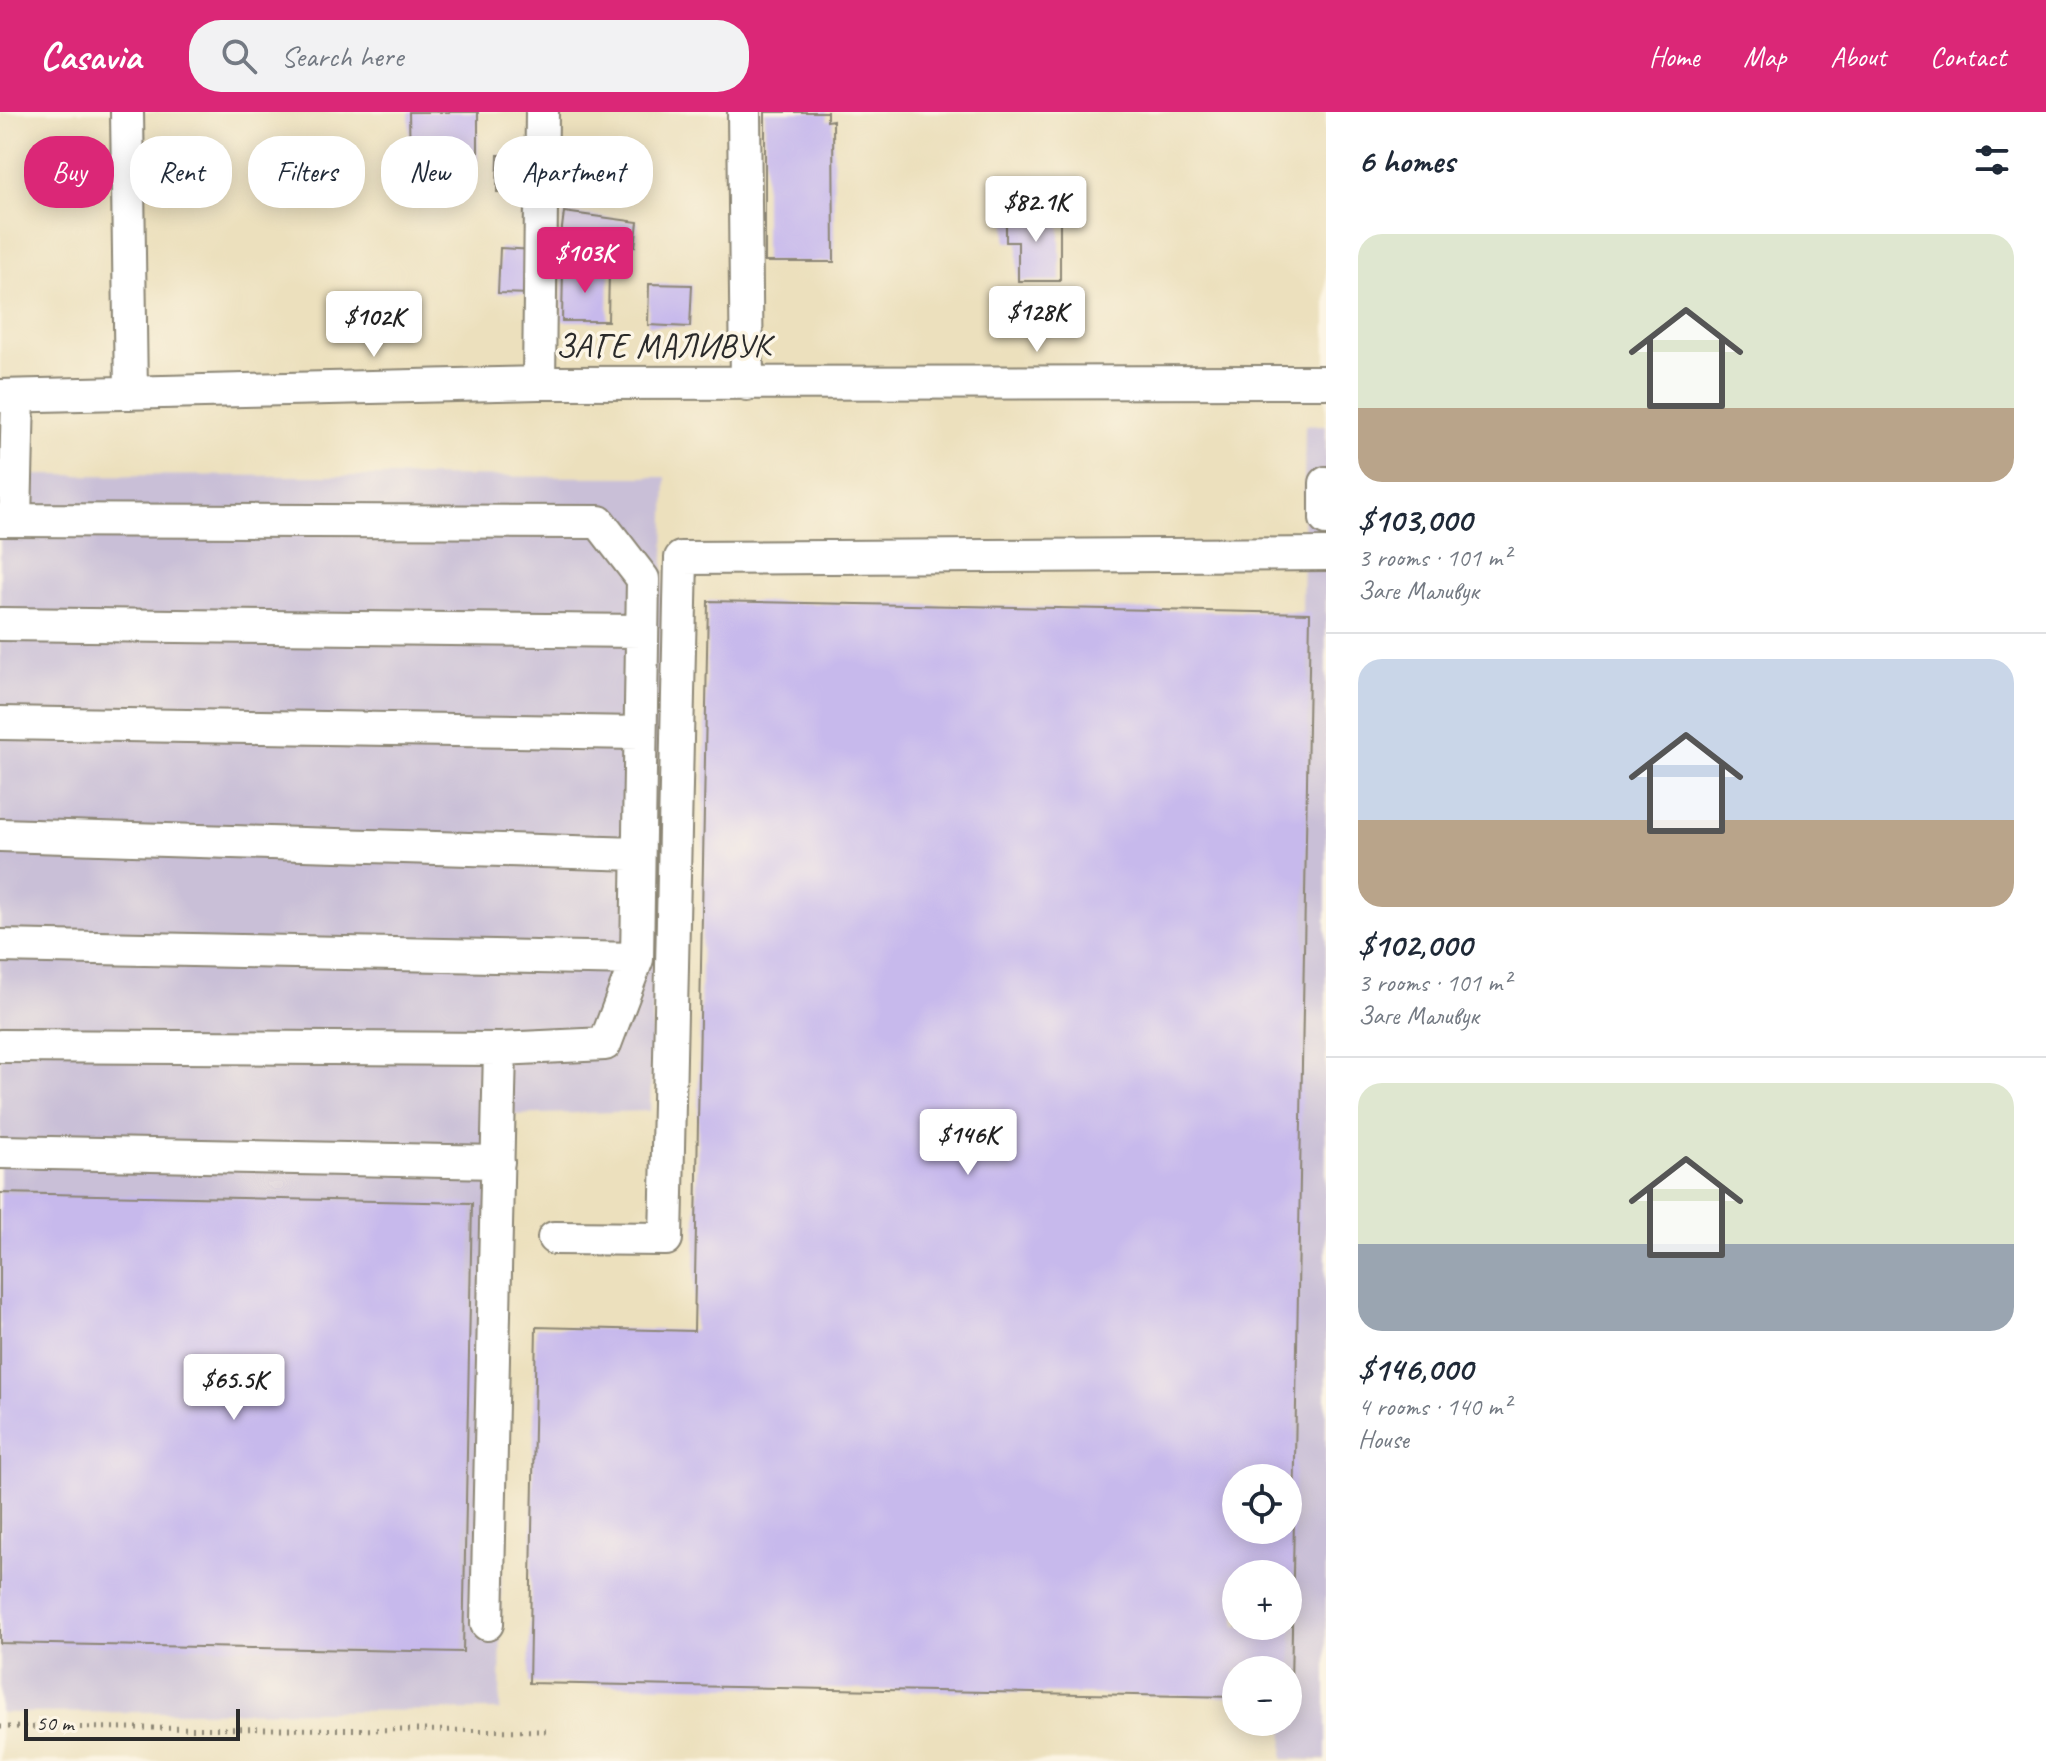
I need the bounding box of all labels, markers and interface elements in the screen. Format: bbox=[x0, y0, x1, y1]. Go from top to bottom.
search box bbox=[189, 20, 749, 92]
text: Casavia bbox=[40, 33, 141, 80]
icon: search bbox=[217, 34, 261, 78]
text: Search here bbox=[281, 37, 403, 75]
text: Home bbox=[1649, 39, 1699, 74]
text: Map bbox=[1743, 39, 1786, 74]
text: About bbox=[1830, 39, 1886, 74]
text: Contact bbox=[1930, 39, 2006, 74]
chip: Buy bbox=[24, 136, 114, 208]
chip: Rent bbox=[130, 136, 232, 208]
chip: Filters bbox=[248, 136, 365, 208]
chip: New bbox=[381, 136, 478, 208]
chip: Apartment bbox=[494, 136, 653, 208]
icon: filters bbox=[1970, 138, 2014, 182]
text: 6 homes bbox=[1358, 139, 1455, 182]
pin: $82.1K bbox=[971, 176, 1101, 244]
text: $82.1K bbox=[1003, 185, 1069, 218]
pin: $103K bbox=[529, 227, 641, 295]
text: $103K bbox=[555, 236, 615, 269]
pin: $128K bbox=[981, 286, 1093, 354]
icon: home bbox=[1614, 286, 1758, 430]
pin: $102K bbox=[318, 291, 430, 359]
text: $128K bbox=[1007, 295, 1067, 328]
text: $102K bbox=[344, 300, 404, 333]
street label: ЗАГЕ МАЛИВУК bbox=[556, 324, 776, 367]
text: $103,000 bbox=[1358, 498, 1472, 541]
text: 3 rooms · 101 m² bbox=[1358, 541, 1510, 574]
text: Заге Маливук bbox=[1358, 574, 1479, 607]
icon: home bbox=[1614, 711, 1758, 855]
text: $102,000 bbox=[1358, 923, 1472, 966]
text: 3 rooms · 101 m² bbox=[1358, 966, 1510, 999]
text: Заге Маливук bbox=[1358, 999, 1479, 1032]
pin: $146K bbox=[912, 1109, 1024, 1177]
text: $146K bbox=[938, 1118, 998, 1151]
icon: home bbox=[1614, 1135, 1758, 1279]
text: $146,000 bbox=[1358, 1347, 1473, 1390]
pin: $65.5K bbox=[169, 1354, 299, 1422]
text: $65.5K bbox=[202, 1363, 266, 1396]
text: 4 rooms · 140 m² bbox=[1358, 1390, 1510, 1423]
text: House bbox=[1358, 1423, 1409, 1456]
map controls bbox=[1222, 1464, 1302, 1736]
button: locate bbox=[1222, 1464, 1302, 1544]
button: + bbox=[1222, 1560, 1302, 1640]
button: − bbox=[1222, 1656, 1302, 1736]
scale bar bbox=[24, 1705, 240, 1741]
text: 50 m bbox=[36, 1709, 73, 1737]

